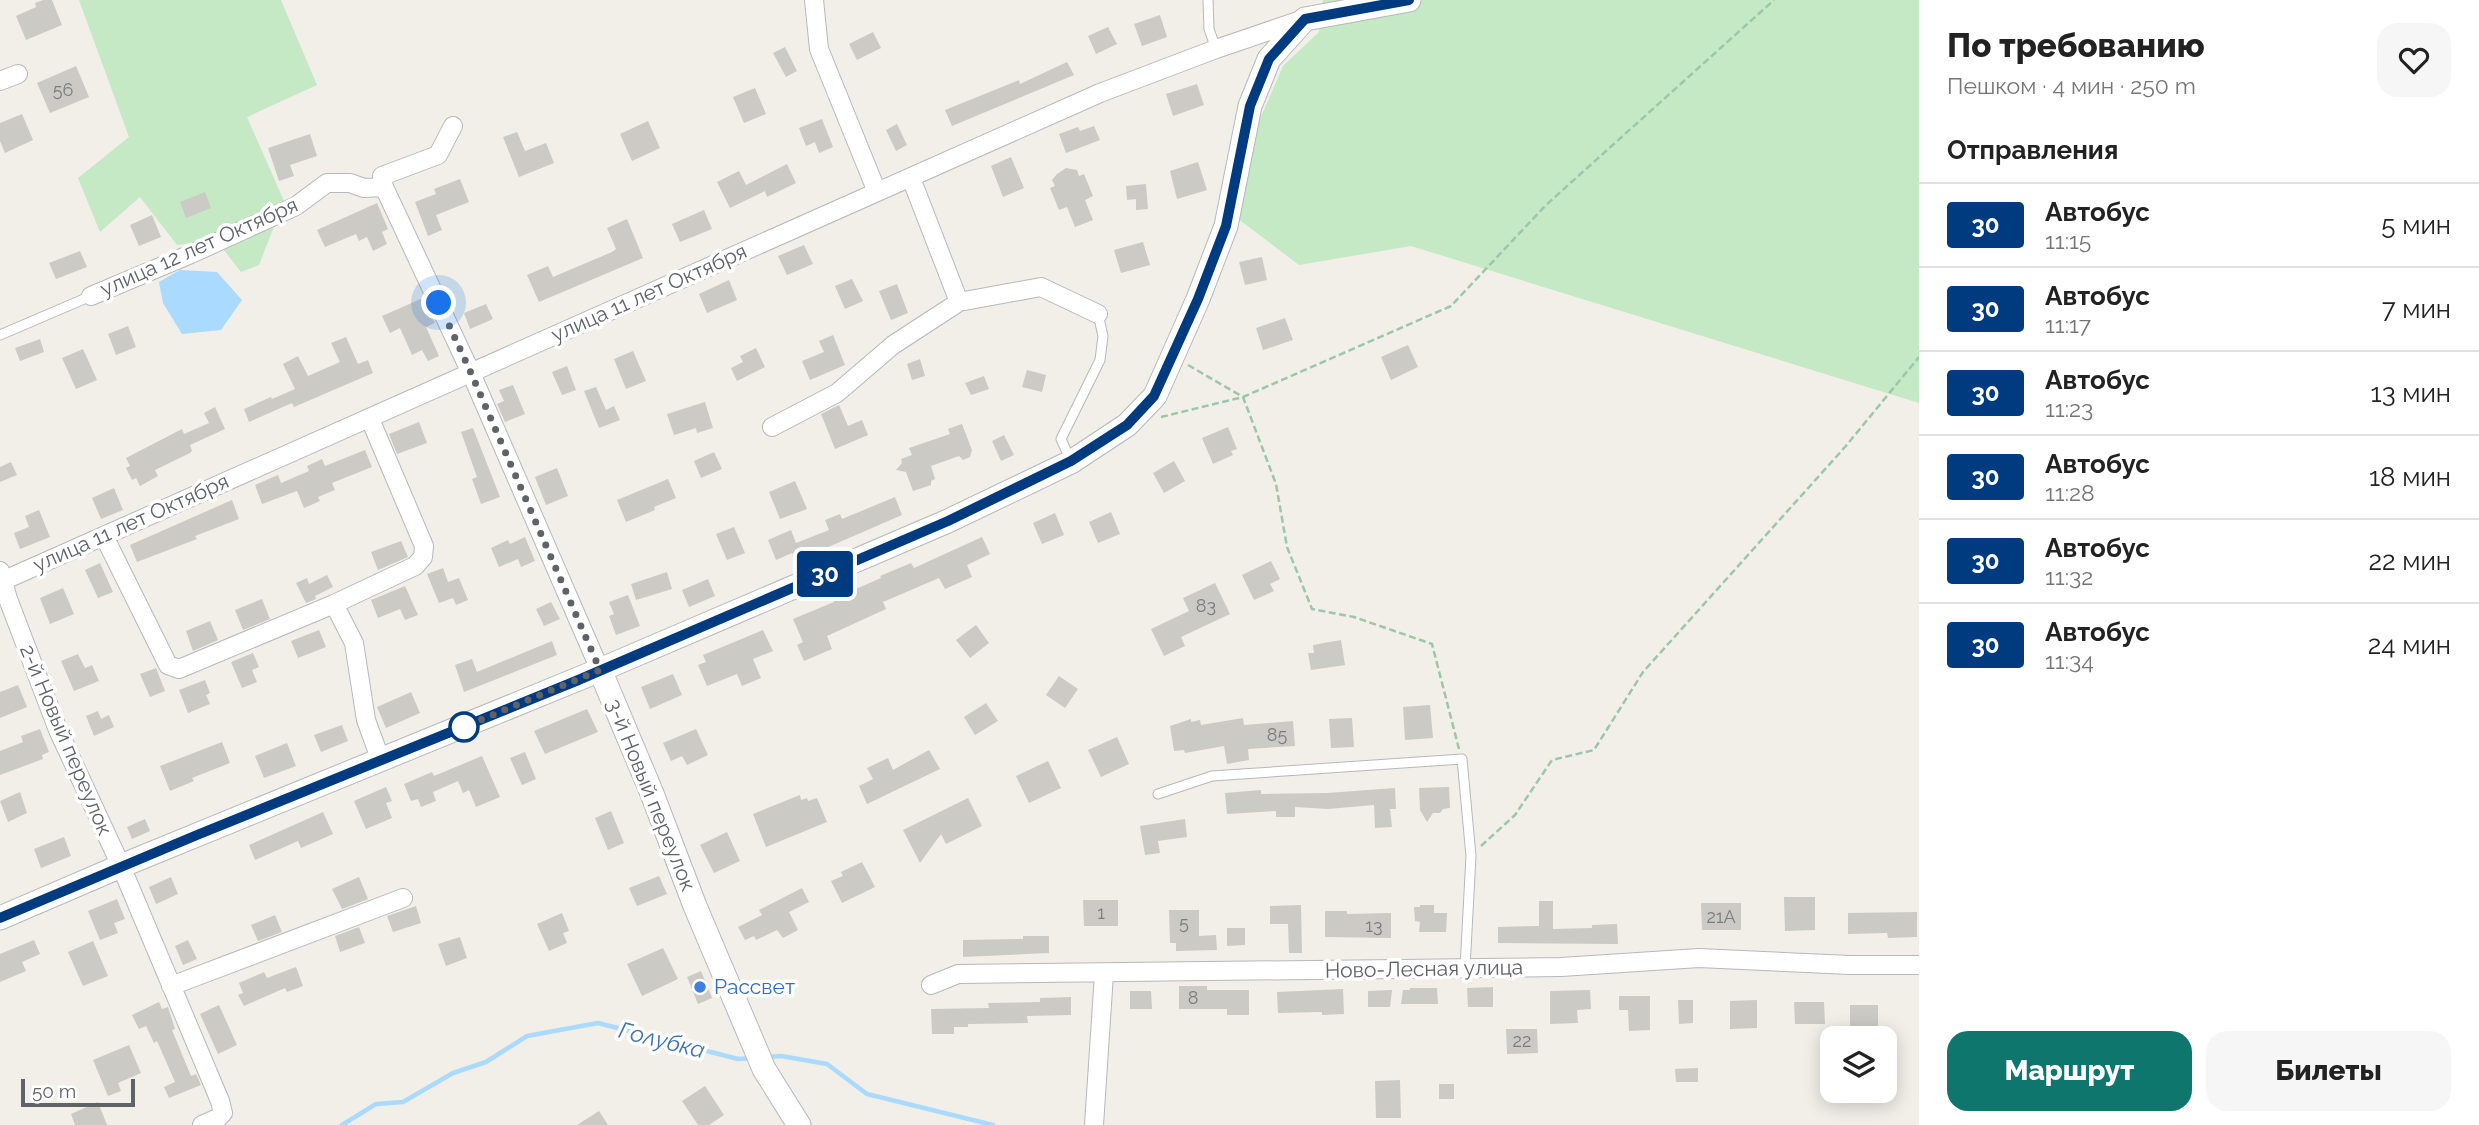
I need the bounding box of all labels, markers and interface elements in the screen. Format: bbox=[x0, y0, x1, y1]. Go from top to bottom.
button: heart bbox=[2377, 23, 2451, 97]
text: По требованию bbox=[1947, 26, 2205, 65]
text: Пешком · 4 мин · 250 m bbox=[1947, 72, 2196, 99]
house number: 56 bbox=[53, 79, 73, 100]
text: Отправления bbox=[1947, 135, 2118, 165]
street label: улица 12 лет Октября bbox=[96, 192, 301, 301]
text: Автобус bbox=[2045, 197, 2150, 227]
text: 30 bbox=[1971, 210, 2000, 239]
text: 5 мин bbox=[2381, 210, 2451, 240]
text: 11:15 bbox=[2045, 227, 2091, 254]
street label: улица 11 лет Октября bbox=[547, 238, 751, 347]
text: Автобус bbox=[2045, 281, 2150, 311]
your location bbox=[421, 285, 456, 320]
text: 30 bbox=[1971, 294, 2000, 323]
text: 7 мин bbox=[2382, 294, 2451, 324]
text: 11:17 bbox=[2045, 311, 2091, 338]
text: Автобус bbox=[2045, 365, 2150, 395]
text: 30 bbox=[1971, 378, 2000, 407]
text: 13 мин bbox=[2371, 378, 2451, 408]
text: 11:23 bbox=[2045, 395, 2093, 422]
text: Автобус bbox=[2045, 449, 2150, 479]
text: 30 bbox=[1971, 462, 2000, 491]
text: 18 мин bbox=[2369, 462, 2451, 492]
street label: улица 11 лет Октября bbox=[29, 468, 233, 577]
text: 11:28 bbox=[2045, 479, 2095, 506]
text: Автобус bbox=[2045, 533, 2150, 563]
text: 30 bbox=[1971, 546, 2000, 575]
text: 22 мин bbox=[2368, 546, 2451, 576]
line badge: 30 bbox=[794, 551, 856, 597]
text: 30 bbox=[811, 559, 839, 588]
text: 11:32 bbox=[2045, 563, 2093, 590]
house number: 83 bbox=[1196, 595, 1216, 616]
text: Автобус bbox=[2045, 617, 2150, 647]
text: 30 bbox=[1971, 630, 2000, 659]
text: 24 мин bbox=[2368, 630, 2451, 660]
street label: 2-й Новый переулок bbox=[15, 641, 118, 839]
text: 11:34 bbox=[2045, 647, 2094, 674]
street label: 3-й Новый переулок bbox=[601, 695, 701, 895]
unlabelled marker bbox=[449, 712, 479, 742]
house number: 85 bbox=[1267, 724, 1287, 745]
house number: 1 bbox=[1097, 902, 1105, 923]
house number: 21А bbox=[1706, 906, 1736, 927]
house number: 5 bbox=[1179, 912, 1189, 933]
house number: 13 bbox=[1365, 915, 1383, 936]
street label: Ново-Лесная улица bbox=[1325, 954, 1523, 983]
place label: Рассвет bbox=[714, 974, 795, 999]
marker: Рассвет bbox=[692, 979, 708, 995]
house number: 8 bbox=[1188, 987, 1198, 1008]
water label: Голубка bbox=[616, 1016, 708, 1063]
map controls bbox=[1820, 1026, 1897, 1103]
button: layers bbox=[1820, 1026, 1897, 1103]
house number: 22 bbox=[1513, 1030, 1531, 1051]
button: Маршрут bbox=[1947, 1031, 2192, 1111]
button: Билеты bbox=[2206, 1031, 2451, 1111]
scale bar bbox=[21, 1076, 135, 1108]
text: 50 m bbox=[32, 1080, 76, 1102]

